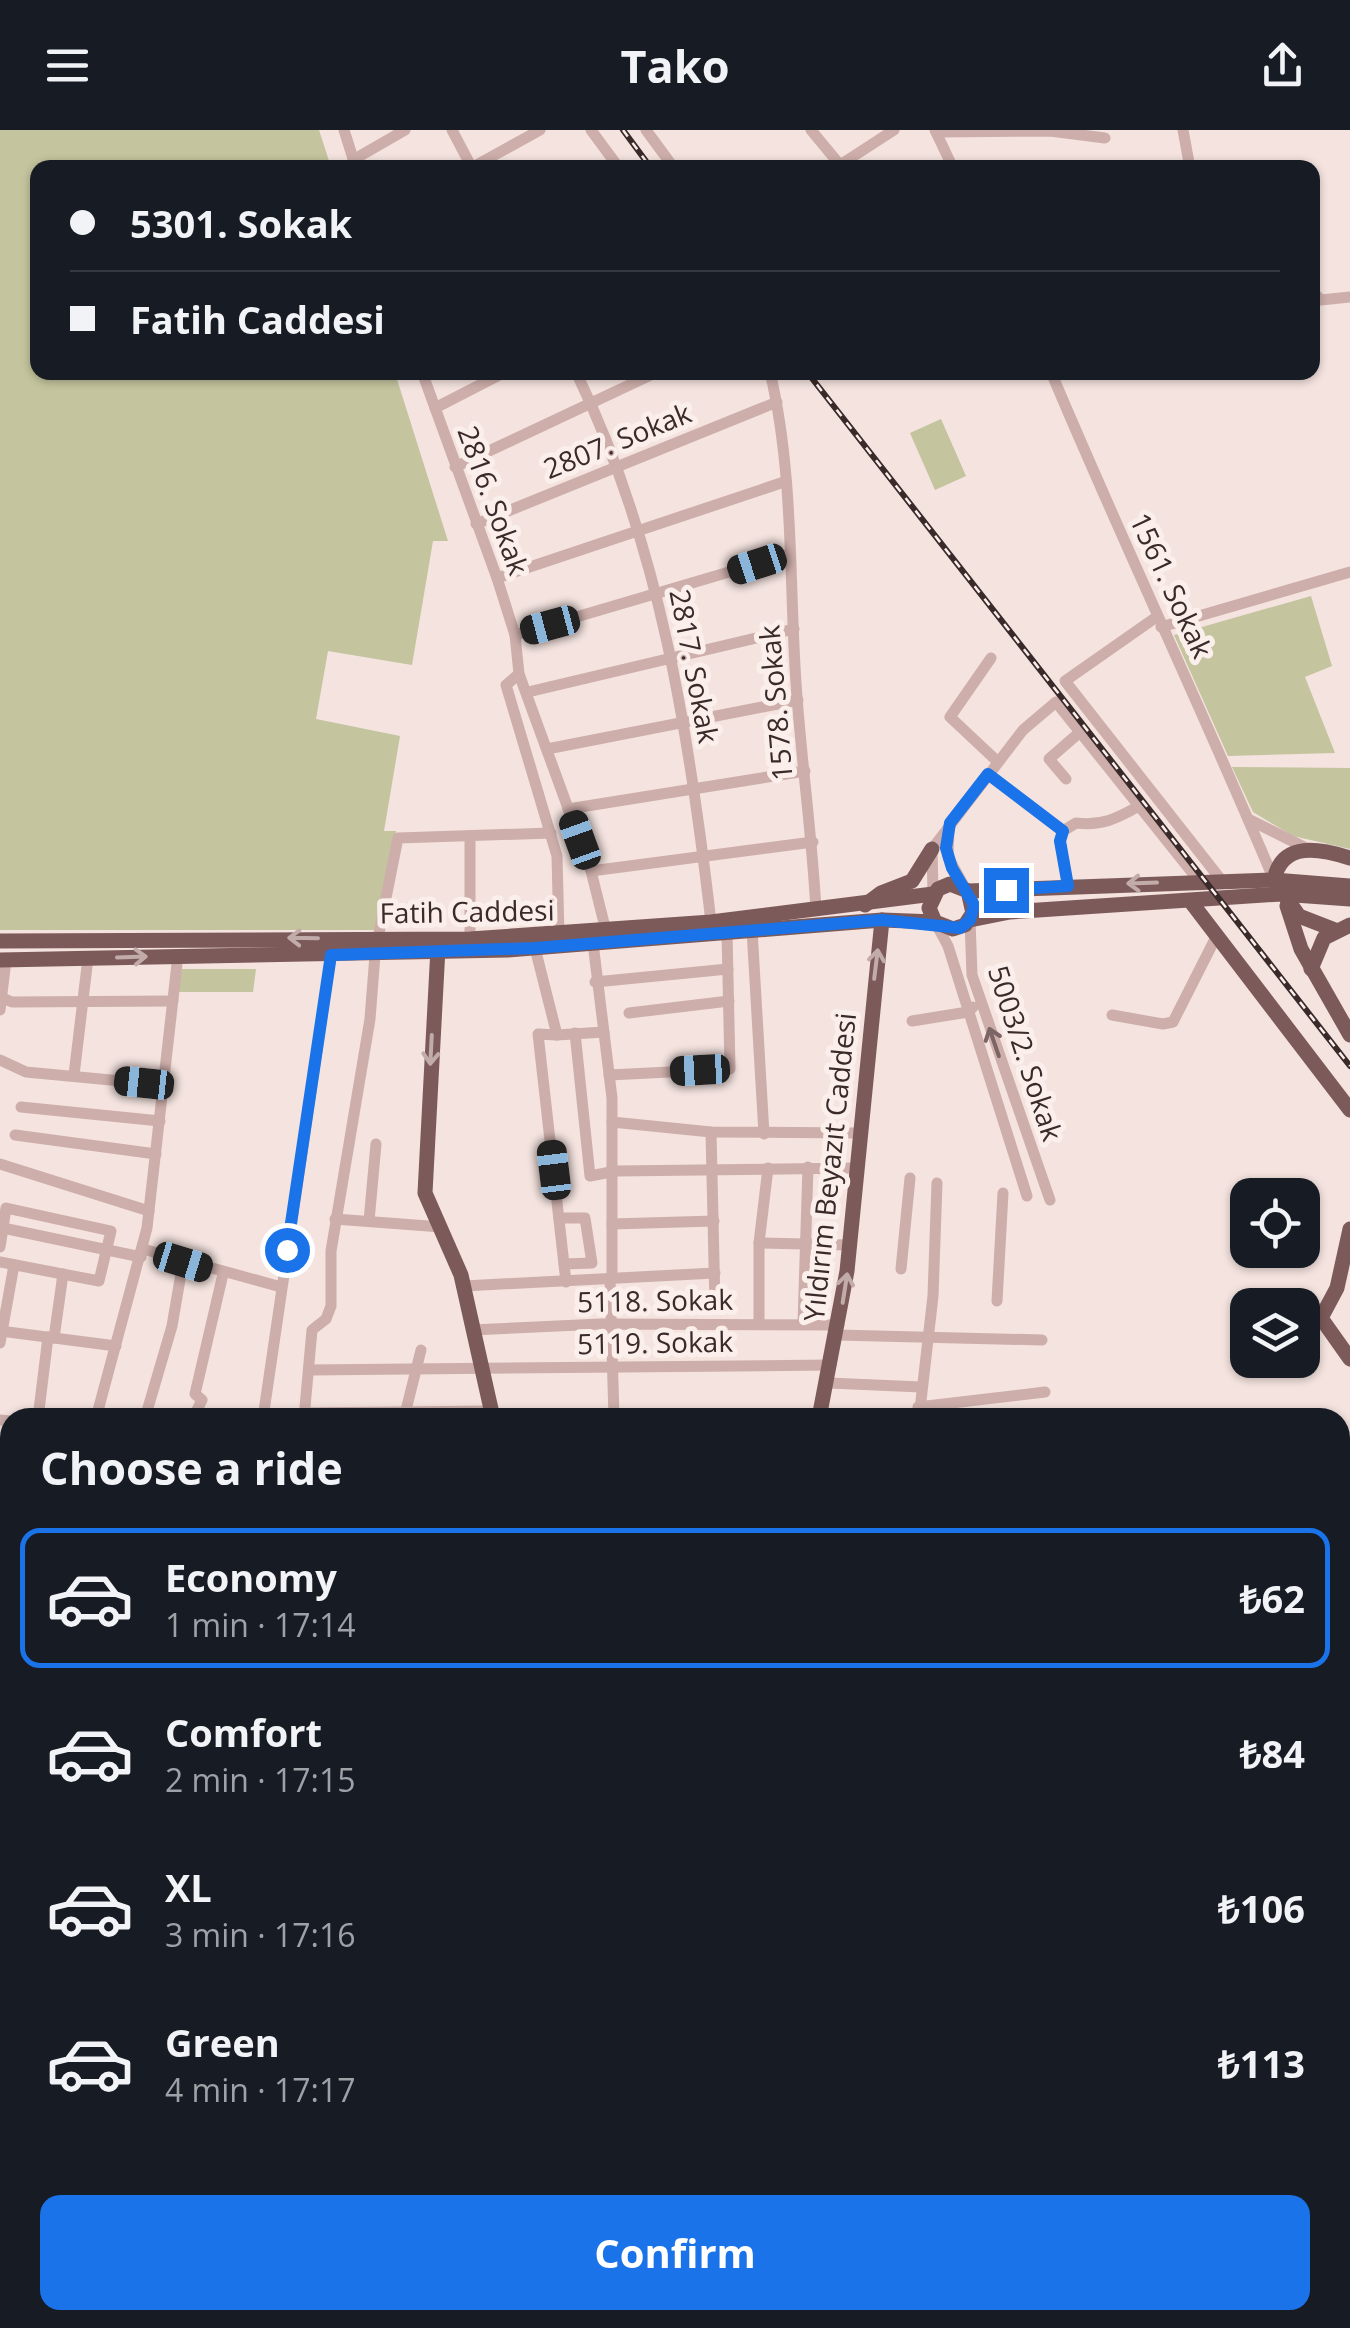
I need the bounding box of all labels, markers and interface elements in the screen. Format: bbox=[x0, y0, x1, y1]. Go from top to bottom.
text: Tako bbox=[620, 35, 730, 96]
icon: menu bbox=[40, 38, 95, 93]
icon: share bbox=[1255, 38, 1310, 93]
text: 5301. Sokak bbox=[130, 197, 352, 249]
text: Fatih Caddesi bbox=[130, 293, 385, 345]
street label: 2807. Sokak bbox=[538, 393, 697, 487]
street label: 2816. Sokak bbox=[449, 420, 539, 580]
street label: 1561. Sokak bbox=[1122, 506, 1222, 664]
car bbox=[724, 540, 790, 588]
street label: 2817. Sokak bbox=[661, 586, 729, 746]
car bbox=[517, 603, 583, 647]
street label: 1578. Sokak bbox=[749, 623, 801, 782]
car bbox=[556, 807, 604, 873]
route end bbox=[984, 868, 1029, 913]
one-way arrow bbox=[1126, 874, 1158, 893]
street label: Fatih Caddesi bbox=[379, 890, 555, 932]
one-way arrow bbox=[287, 928, 319, 947]
one-way arrow bbox=[116, 947, 148, 966]
one-way arrow bbox=[867, 949, 886, 981]
street label: 5003/2. Sokak bbox=[980, 961, 1072, 1146]
street label: Yıldırım Beyazıt Caddesi bbox=[794, 1011, 864, 1323]
one-way arrow bbox=[983, 1027, 1001, 1058]
one-way arrow bbox=[421, 1034, 440, 1066]
car bbox=[669, 1053, 731, 1087]
car bbox=[113, 1065, 175, 1101]
car bbox=[535, 1138, 573, 1202]
map controls bbox=[1230, 1178, 1320, 1378]
button: locate bbox=[1230, 1178, 1320, 1268]
route start bbox=[265, 1228, 310, 1273]
car bbox=[150, 1239, 216, 1285]
one-way arrow bbox=[836, 1272, 855, 1304]
street label: 5118. Sokak bbox=[577, 1280, 734, 1320]
button: layers bbox=[1230, 1288, 1320, 1378]
street label: 5119. Sokak bbox=[577, 1322, 734, 1362]
text: Choose a ride bbox=[40, 1437, 343, 1498]
text: Economy bbox=[165, 1551, 337, 1603]
icon: car bbox=[45, 1553, 135, 1643]
text: ₺62 bbox=[1240, 1572, 1305, 1624]
text: 1 min · 17:14 bbox=[165, 1603, 356, 1646]
text: Comfort bbox=[165, 1706, 322, 1758]
icon: car bbox=[45, 1708, 135, 1798]
text: ₺84 bbox=[1240, 1727, 1305, 1779]
text: 2 min · 17:15 bbox=[165, 1758, 356, 1801]
text: XL bbox=[165, 1861, 212, 1913]
icon: car bbox=[45, 1863, 135, 1953]
text: ₺106 bbox=[1218, 1882, 1305, 1934]
text: 3 min · 17:16 bbox=[165, 1913, 356, 1956]
text: Green bbox=[165, 2016, 280, 2068]
icon: car bbox=[45, 2018, 135, 2108]
text: ₺113 bbox=[1218, 2037, 1305, 2089]
text: 4 min · 17:17 bbox=[165, 2068, 356, 2111]
button: Confirm bbox=[40, 2195, 1310, 2310]

